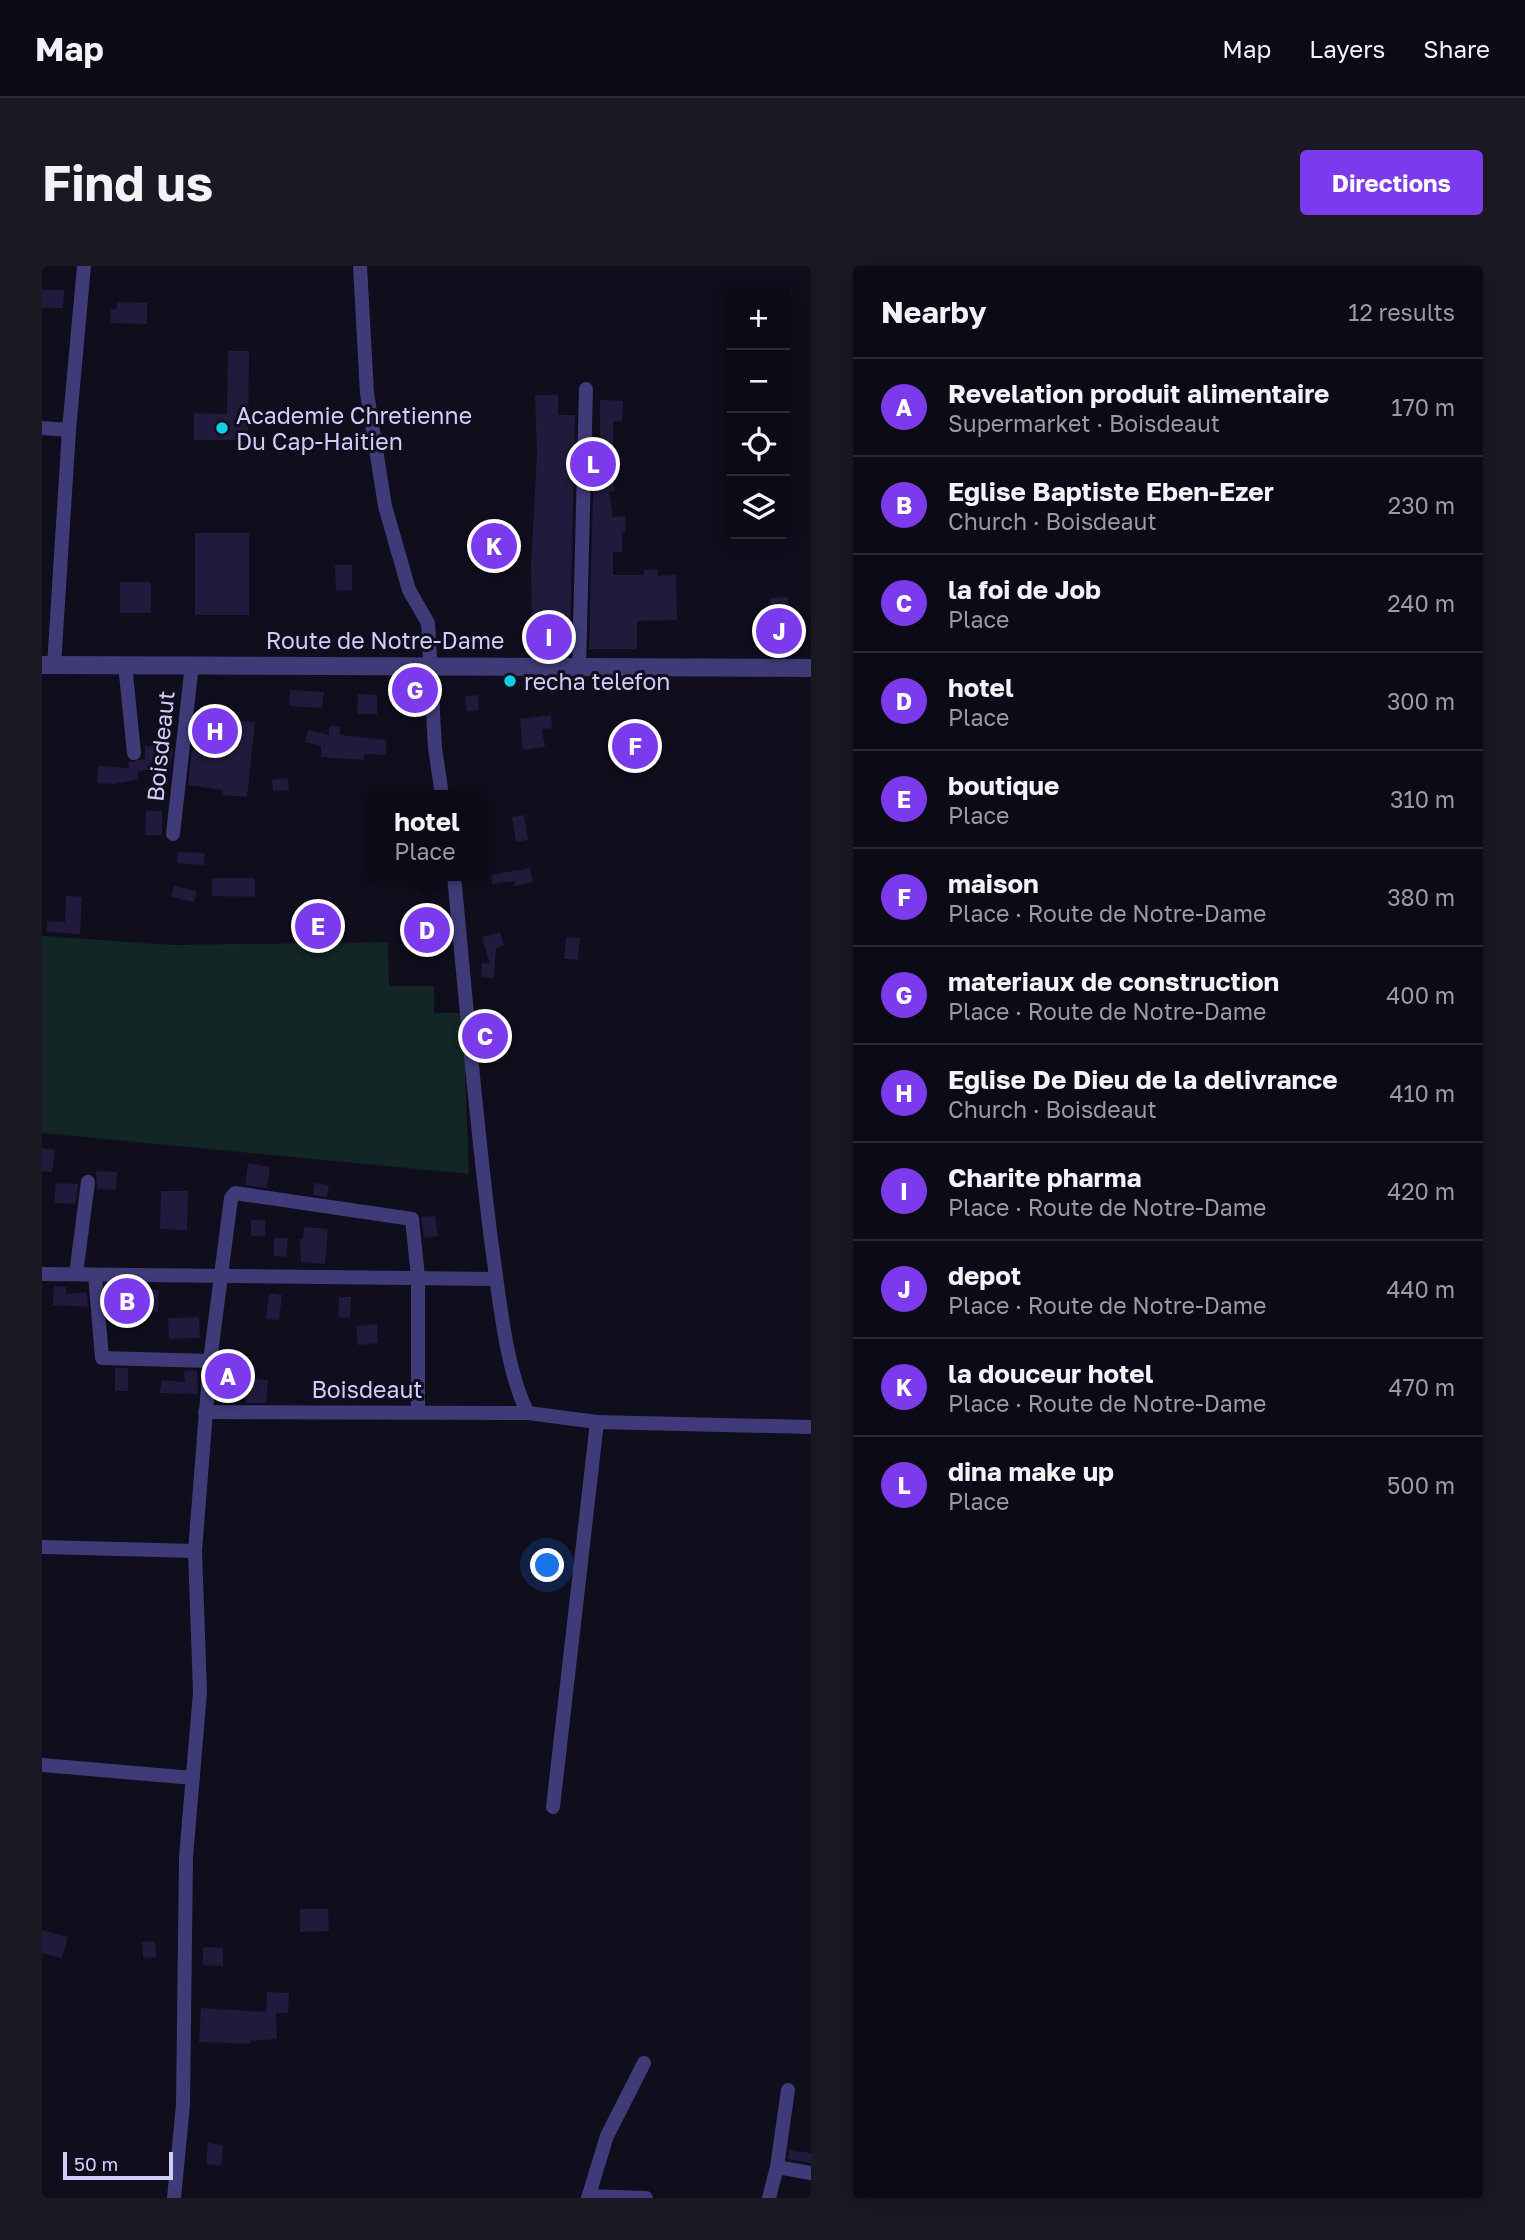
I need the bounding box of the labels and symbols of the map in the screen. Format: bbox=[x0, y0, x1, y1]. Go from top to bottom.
place label: Academie Chretienne Du Cap-Haitien bbox=[236, 401, 472, 455]
marker: Academie Chretienne Du Cap-Haitien bbox=[214, 420, 230, 436]
pin: L bbox=[570, 438, 616, 490]
pin: K bbox=[471, 520, 517, 572]
pin: J bbox=[756, 605, 802, 657]
pin: I bbox=[526, 611, 572, 663]
street label: Route de Notre-Dame bbox=[266, 626, 504, 654]
pin: G bbox=[392, 664, 438, 716]
place label: recha telefon bbox=[524, 667, 670, 695]
marker: recha telefon bbox=[502, 673, 518, 689]
street label: Boisdeaut bbox=[140, 689, 180, 803]
pin: H bbox=[192, 705, 238, 757]
pin: F bbox=[612, 720, 658, 772]
pin: E bbox=[295, 900, 341, 952]
pin: D bbox=[404, 904, 450, 956]
pin: C bbox=[462, 1010, 508, 1062]
pin: B bbox=[104, 1275, 150, 1327]
pin: A bbox=[205, 1350, 251, 1402]
street label: Boisdeaut bbox=[311, 1375, 423, 1403]
your location bbox=[530, 1548, 564, 1582]
scale bar bbox=[63, 2149, 173, 2181]

